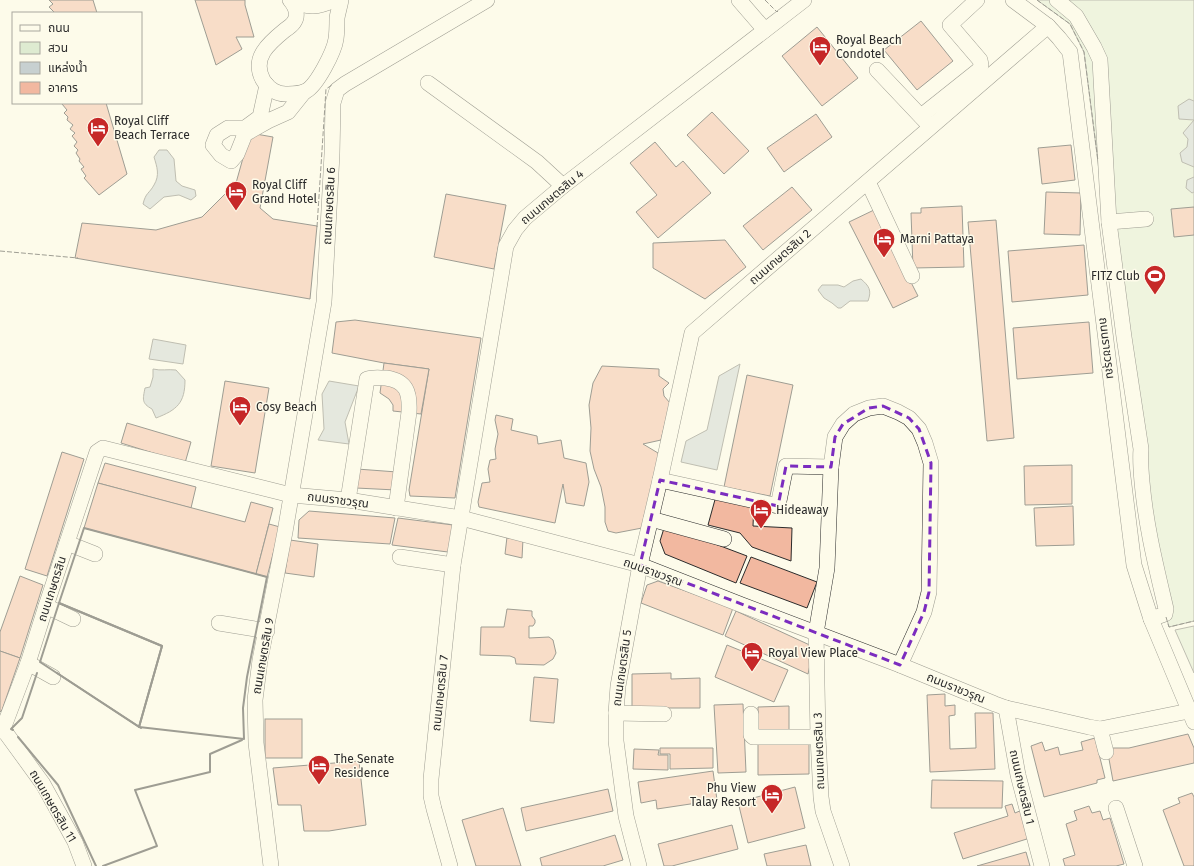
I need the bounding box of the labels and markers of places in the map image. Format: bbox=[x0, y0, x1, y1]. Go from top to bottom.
place label: Royal Beach Condotel bbox=[836, 33, 902, 61]
hotel icon: Royal Beach Condotel bbox=[807, 34, 833, 67]
place label: Royal Cliff Beach Terrace bbox=[114, 114, 190, 142]
hotel icon: Royal Cliff Beach Terrace bbox=[85, 115, 111, 148]
place label: Royal Cliff Grand Hotel bbox=[252, 178, 318, 206]
hotel icon: Royal Cliff Grand Hotel bbox=[223, 179, 249, 212]
hotel icon: Marni Pattaya bbox=[871, 226, 897, 259]
place label: Marni Pattaya bbox=[900, 232, 974, 246]
sports icon: FITZ Club bbox=[1142, 263, 1168, 296]
place label: FITZ Club bbox=[1091, 269, 1140, 283]
hotel icon: Cosy Beach bbox=[227, 394, 253, 427]
place label: Cosy Beach bbox=[256, 400, 317, 414]
hotel icon: Hideaway bbox=[748, 497, 774, 530]
place label: Hideaway bbox=[776, 503, 828, 517]
hotel icon: Royal View Place bbox=[739, 640, 765, 673]
place label: Royal View Place bbox=[768, 646, 858, 660]
place label: The Senate Residence bbox=[334, 752, 394, 780]
hotel icon: The Senate Residence bbox=[306, 753, 332, 786]
place label: Phu View Talay Resort bbox=[690, 781, 757, 809]
hotel icon: Phu View Talay Resort bbox=[759, 782, 785, 815]

